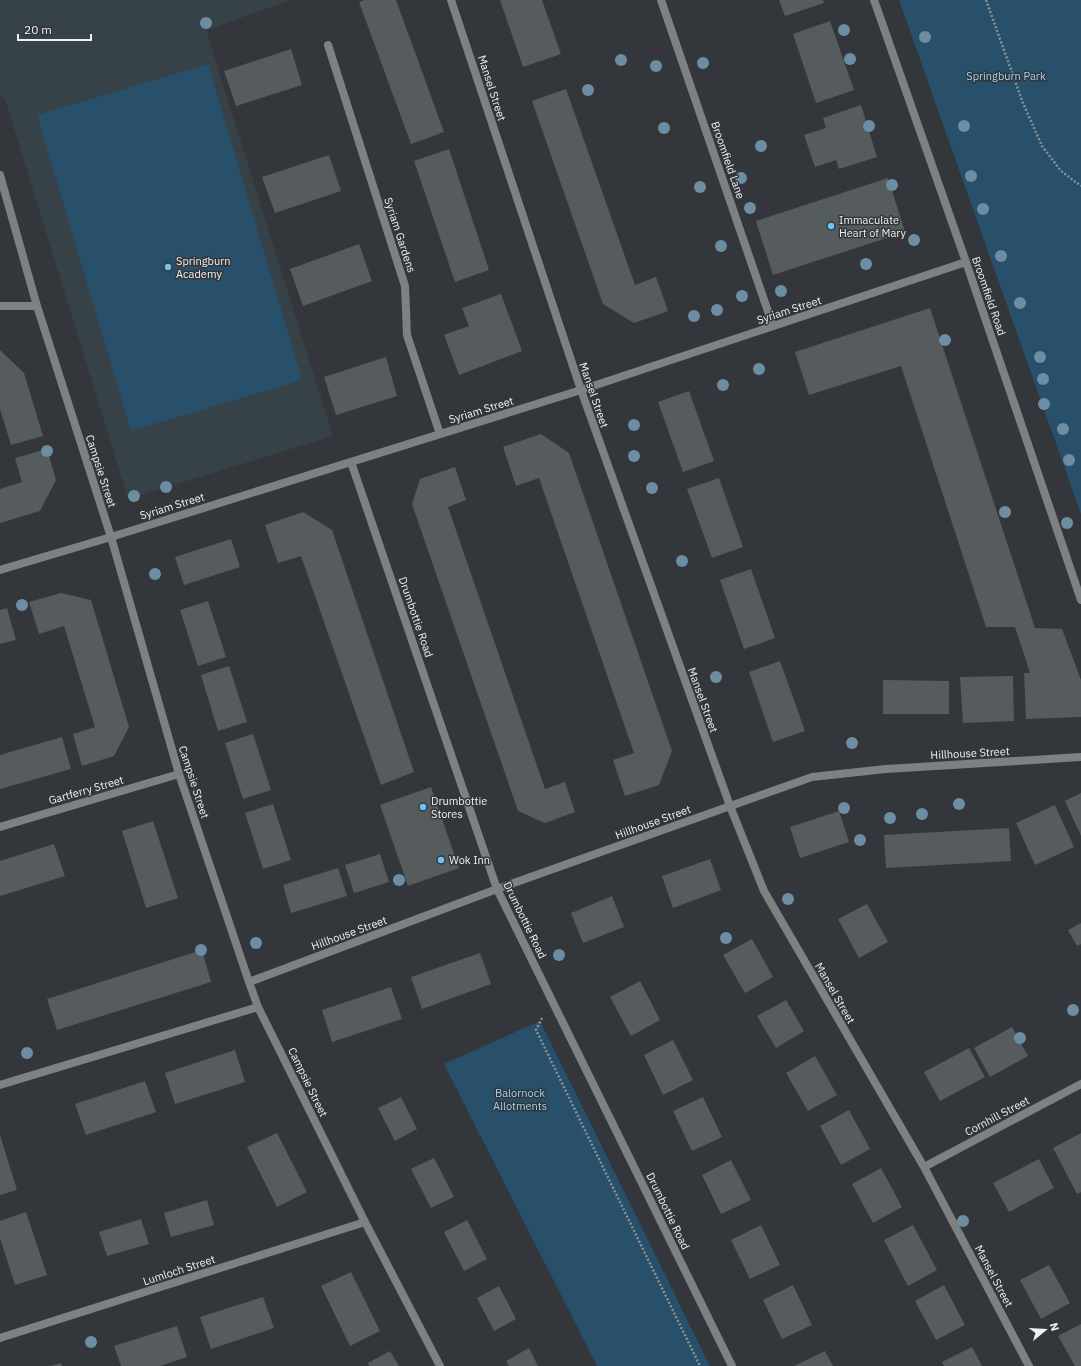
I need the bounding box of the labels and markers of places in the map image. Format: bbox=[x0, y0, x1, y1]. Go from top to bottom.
place label: Immaculate Heart of Mary bbox=[839, 213, 906, 240]
marker: Immaculate Heart of Mary bbox=[826, 221, 836, 231]
place label: Springburn Academy bbox=[176, 254, 231, 281]
marker: Springburn Academy bbox=[163, 262, 173, 272]
place label: Drumbottie Stores bbox=[431, 794, 487, 821]
marker: Drumbottie Stores bbox=[418, 802, 428, 812]
place label: Wok Inn bbox=[449, 853, 490, 867]
marker: Wok Inn bbox=[436, 855, 446, 865]

